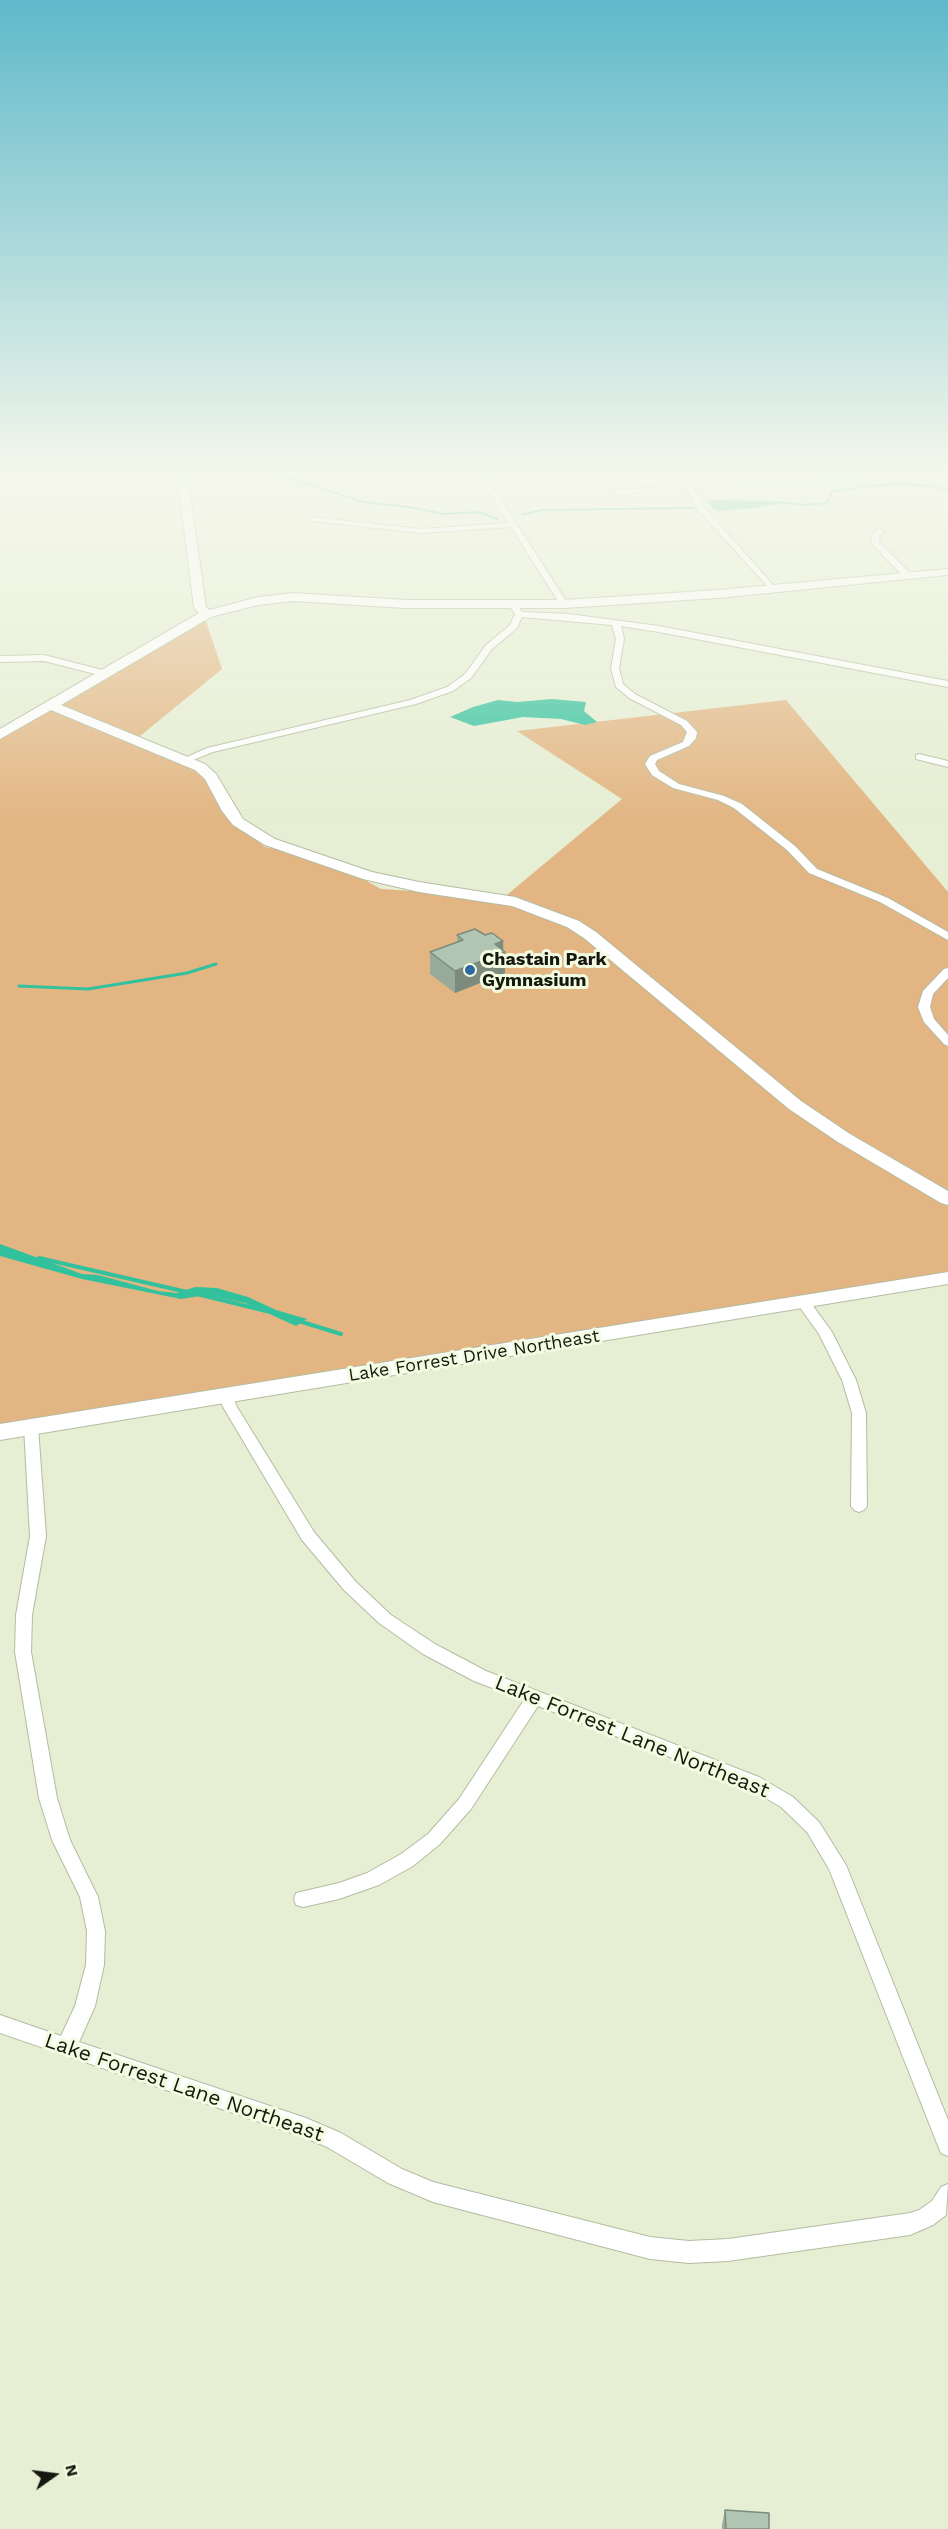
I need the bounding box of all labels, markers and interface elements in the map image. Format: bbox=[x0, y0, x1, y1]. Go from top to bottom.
place label: Chastain Park Gymnasium bbox=[482, 949, 607, 992]
marker: Chastain Park Gymnasium bbox=[463, 963, 477, 977]
street label: Lake Forrest Drive Northeast bbox=[347, 1325, 601, 1387]
street label: Lake Forrest Lane Northeast bbox=[491, 1670, 773, 1804]
street label: Lake Forrest Lane Northeast bbox=[41, 2028, 327, 2148]
north arrow bbox=[24, 2445, 84, 2505]
text: N bbox=[61, 2462, 83, 2479]

